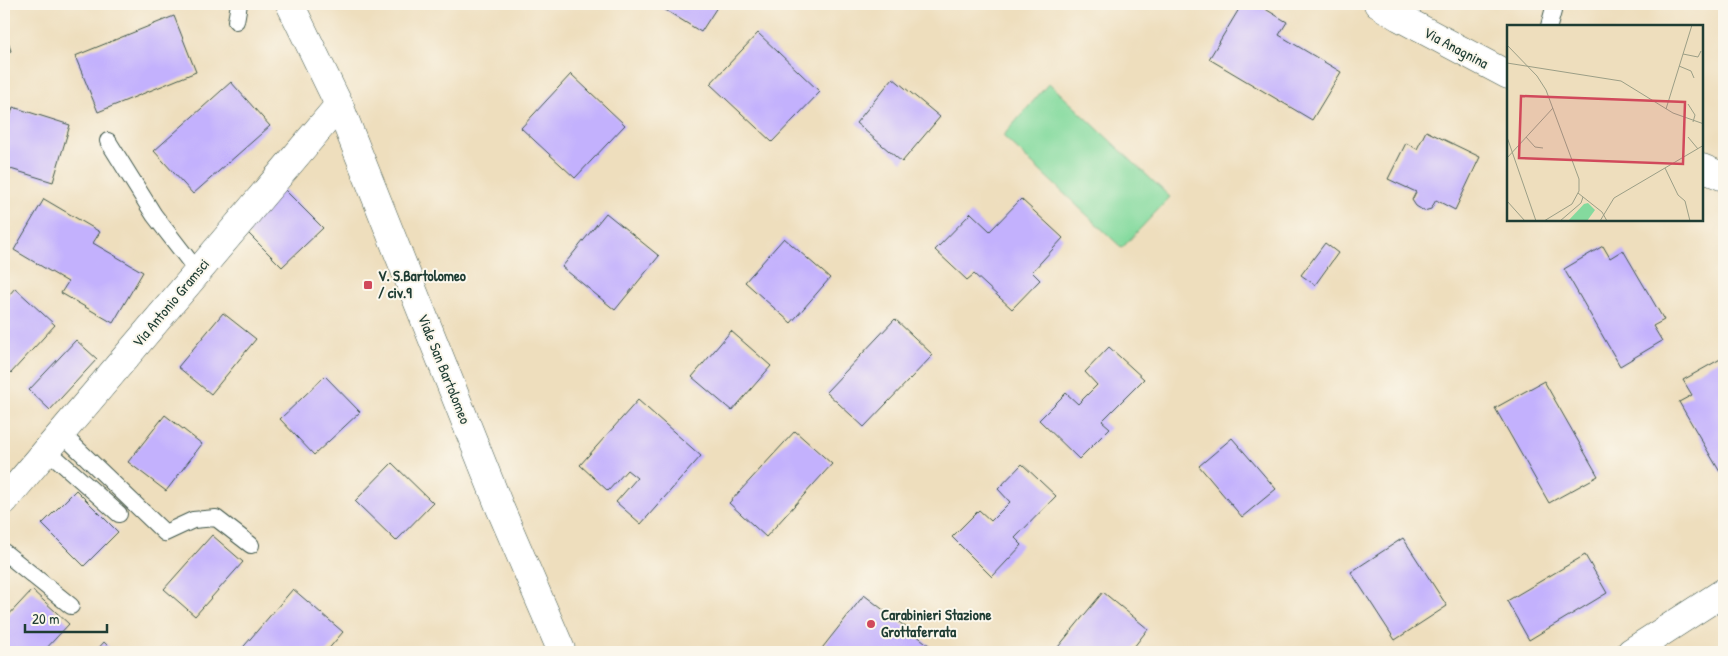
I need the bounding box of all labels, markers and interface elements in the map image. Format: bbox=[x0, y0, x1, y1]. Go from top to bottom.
street label: Via Anagnina bbox=[1420, 22, 1492, 73]
inset map bbox=[1507, 25, 1703, 221]
street label: Via Antonio Gramsci bbox=[127, 254, 214, 352]
place label: V. S.Bartolomeo / civ.9 bbox=[378, 265, 466, 303]
marker: V. S.Bartolomeo / civ.9 bbox=[362, 279, 374, 291]
street label: Viale San Bartolomeo bbox=[413, 311, 476, 427]
scale bar bbox=[25, 601, 108, 633]
place label: Carabinieri Stazione Grottaferrata bbox=[881, 604, 992, 642]
text: 20 m bbox=[32, 608, 59, 629]
marker: Carabinieri Stazione Grottaferrata bbox=[865, 618, 877, 630]

